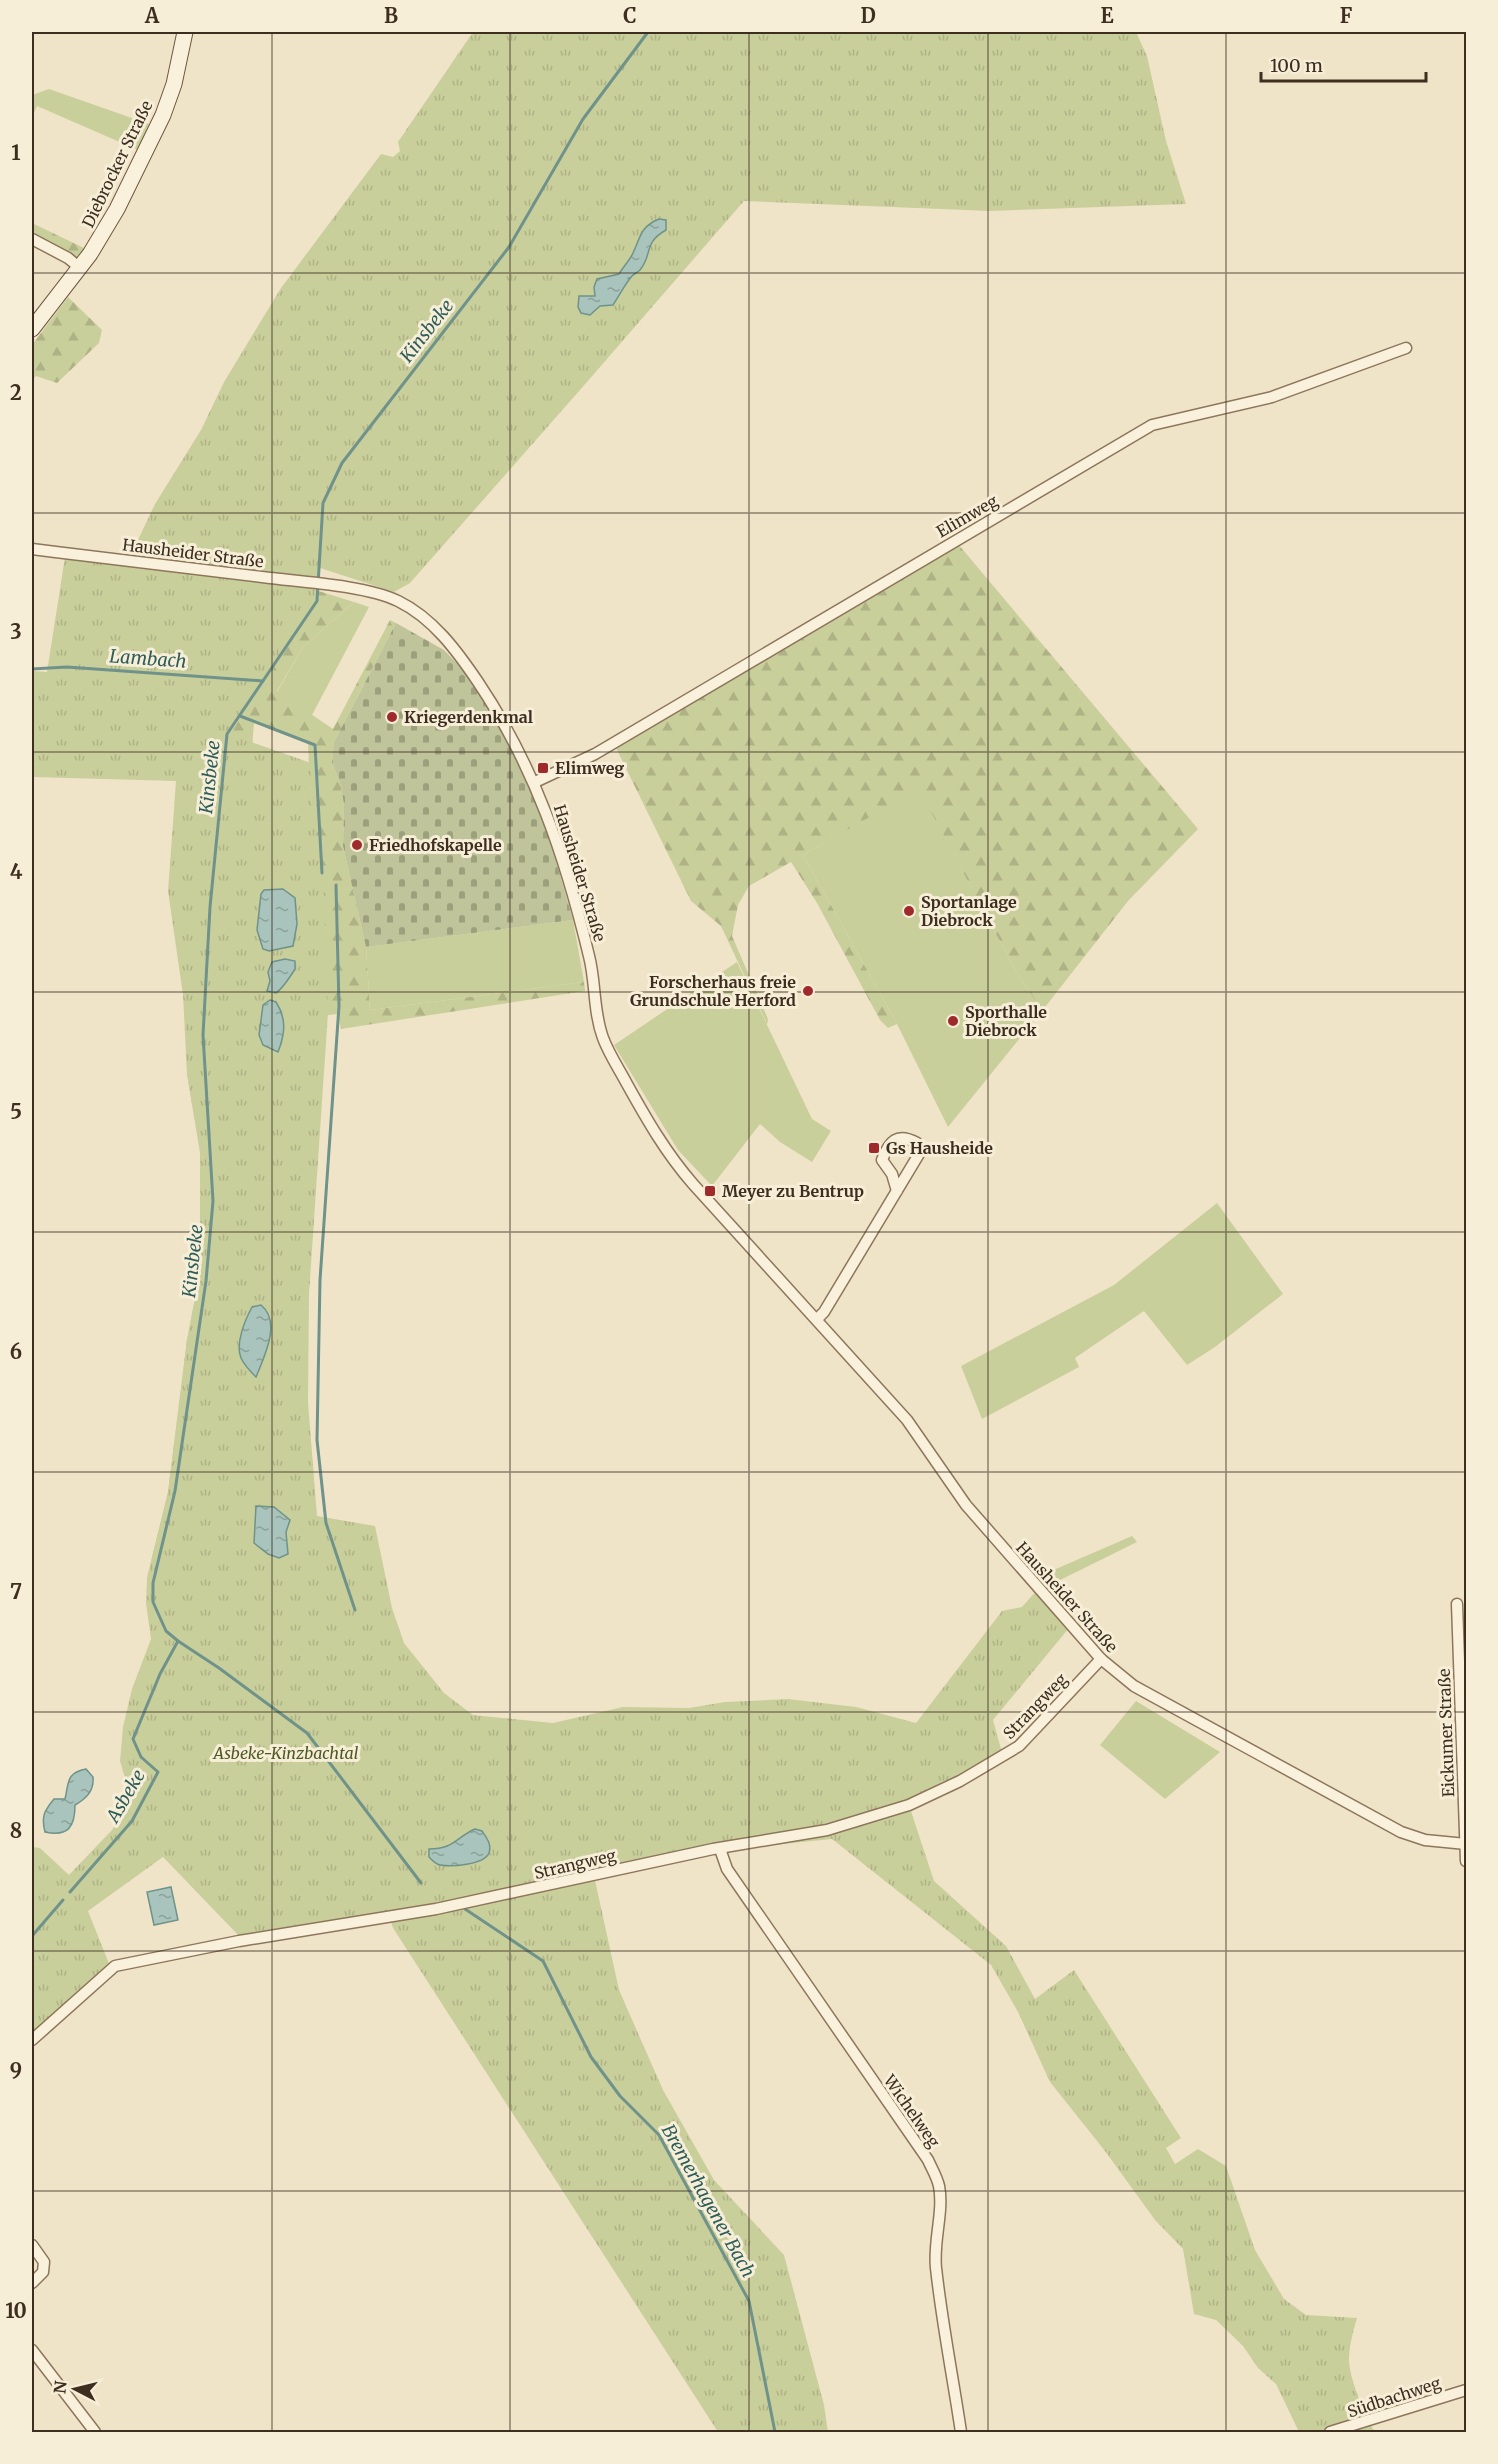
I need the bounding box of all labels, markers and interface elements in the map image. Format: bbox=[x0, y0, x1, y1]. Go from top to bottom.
text: A bbox=[144, 3, 160, 28]
text: B bbox=[384, 3, 398, 28]
text: C bbox=[623, 3, 637, 28]
text: D bbox=[860, 3, 876, 28]
text: E bbox=[1100, 3, 1114, 28]
text: F bbox=[1340, 3, 1353, 28]
scale bar bbox=[1261, 45, 1426, 83]
text: 100 m bbox=[1270, 54, 1323, 77]
street label: Diebrocker Straße bbox=[78, 97, 156, 231]
text: 1 bbox=[11, 140, 21, 165]
water label: Kinsbeke bbox=[394, 295, 458, 368]
text: 2 bbox=[10, 380, 22, 405]
street label: Elimweg bbox=[933, 490, 1002, 542]
street label: Hausheider Straße bbox=[121, 534, 265, 572]
text: 3 bbox=[10, 619, 22, 644]
water label: Lambach bbox=[109, 644, 187, 673]
place label: Kriegerdenkmal bbox=[404, 707, 533, 727]
marker: Kriegerdenkmal bbox=[385, 710, 399, 724]
water label: Kinsbeke bbox=[194, 739, 225, 816]
place label: Elimweg bbox=[555, 758, 624, 778]
marker: Elimweg bbox=[536, 761, 550, 775]
street label: Hausheider Straße bbox=[550, 802, 610, 944]
place label: Friedhofskapelle bbox=[369, 835, 502, 855]
marker: Friedhofskapelle bbox=[350, 838, 364, 852]
text: 4 bbox=[10, 859, 23, 884]
place label: Sportanlage Diebrock bbox=[921, 892, 1017, 930]
marker: Sportanlage Diebrock bbox=[902, 904, 916, 918]
place label: Forscherhaus freie Grundschule Herford bbox=[630, 972, 796, 1010]
marker: Forscherhaus freie Grundschule Herford bbox=[801, 984, 815, 998]
place label: Sporthalle Diebrock bbox=[965, 1002, 1047, 1040]
marker: Sporthalle Diebrock bbox=[946, 1014, 960, 1028]
text: 5 bbox=[10, 1099, 22, 1124]
place label: Gs Hausheide bbox=[886, 1138, 993, 1158]
marker: Gs Hausheide bbox=[867, 1141, 881, 1155]
place label: Meyer zu Bentrup bbox=[722, 1181, 864, 1201]
marker: Meyer zu Bentrup bbox=[703, 1184, 717, 1198]
water label: Kinsbeke bbox=[177, 1223, 208, 1300]
text: 6 bbox=[10, 1339, 22, 1364]
street label: Hausheider Straße bbox=[1012, 1538, 1122, 1656]
text: 7 bbox=[10, 1579, 22, 1604]
street label: Eickumer Straße bbox=[1434, 1668, 1458, 1798]
street label: Strangweg bbox=[999, 1669, 1071, 1743]
park label: Asbeke-Kinzbachtal bbox=[212, 1743, 359, 1763]
water label: Asbeke bbox=[100, 1765, 150, 1828]
text: 8 bbox=[10, 1818, 22, 1843]
street label: Strangweg bbox=[532, 1845, 618, 1883]
text: 9 bbox=[10, 2058, 22, 2083]
street label: Wichelweg bbox=[879, 2070, 944, 2151]
water label: Bremerhagener Bach bbox=[657, 2120, 760, 2281]
text: 10 bbox=[5, 2298, 27, 2323]
north arrow bbox=[45, 2359, 105, 2419]
street label: Südbachweg bbox=[1345, 2372, 1443, 2421]
text: N bbox=[49, 2379, 71, 2395]

